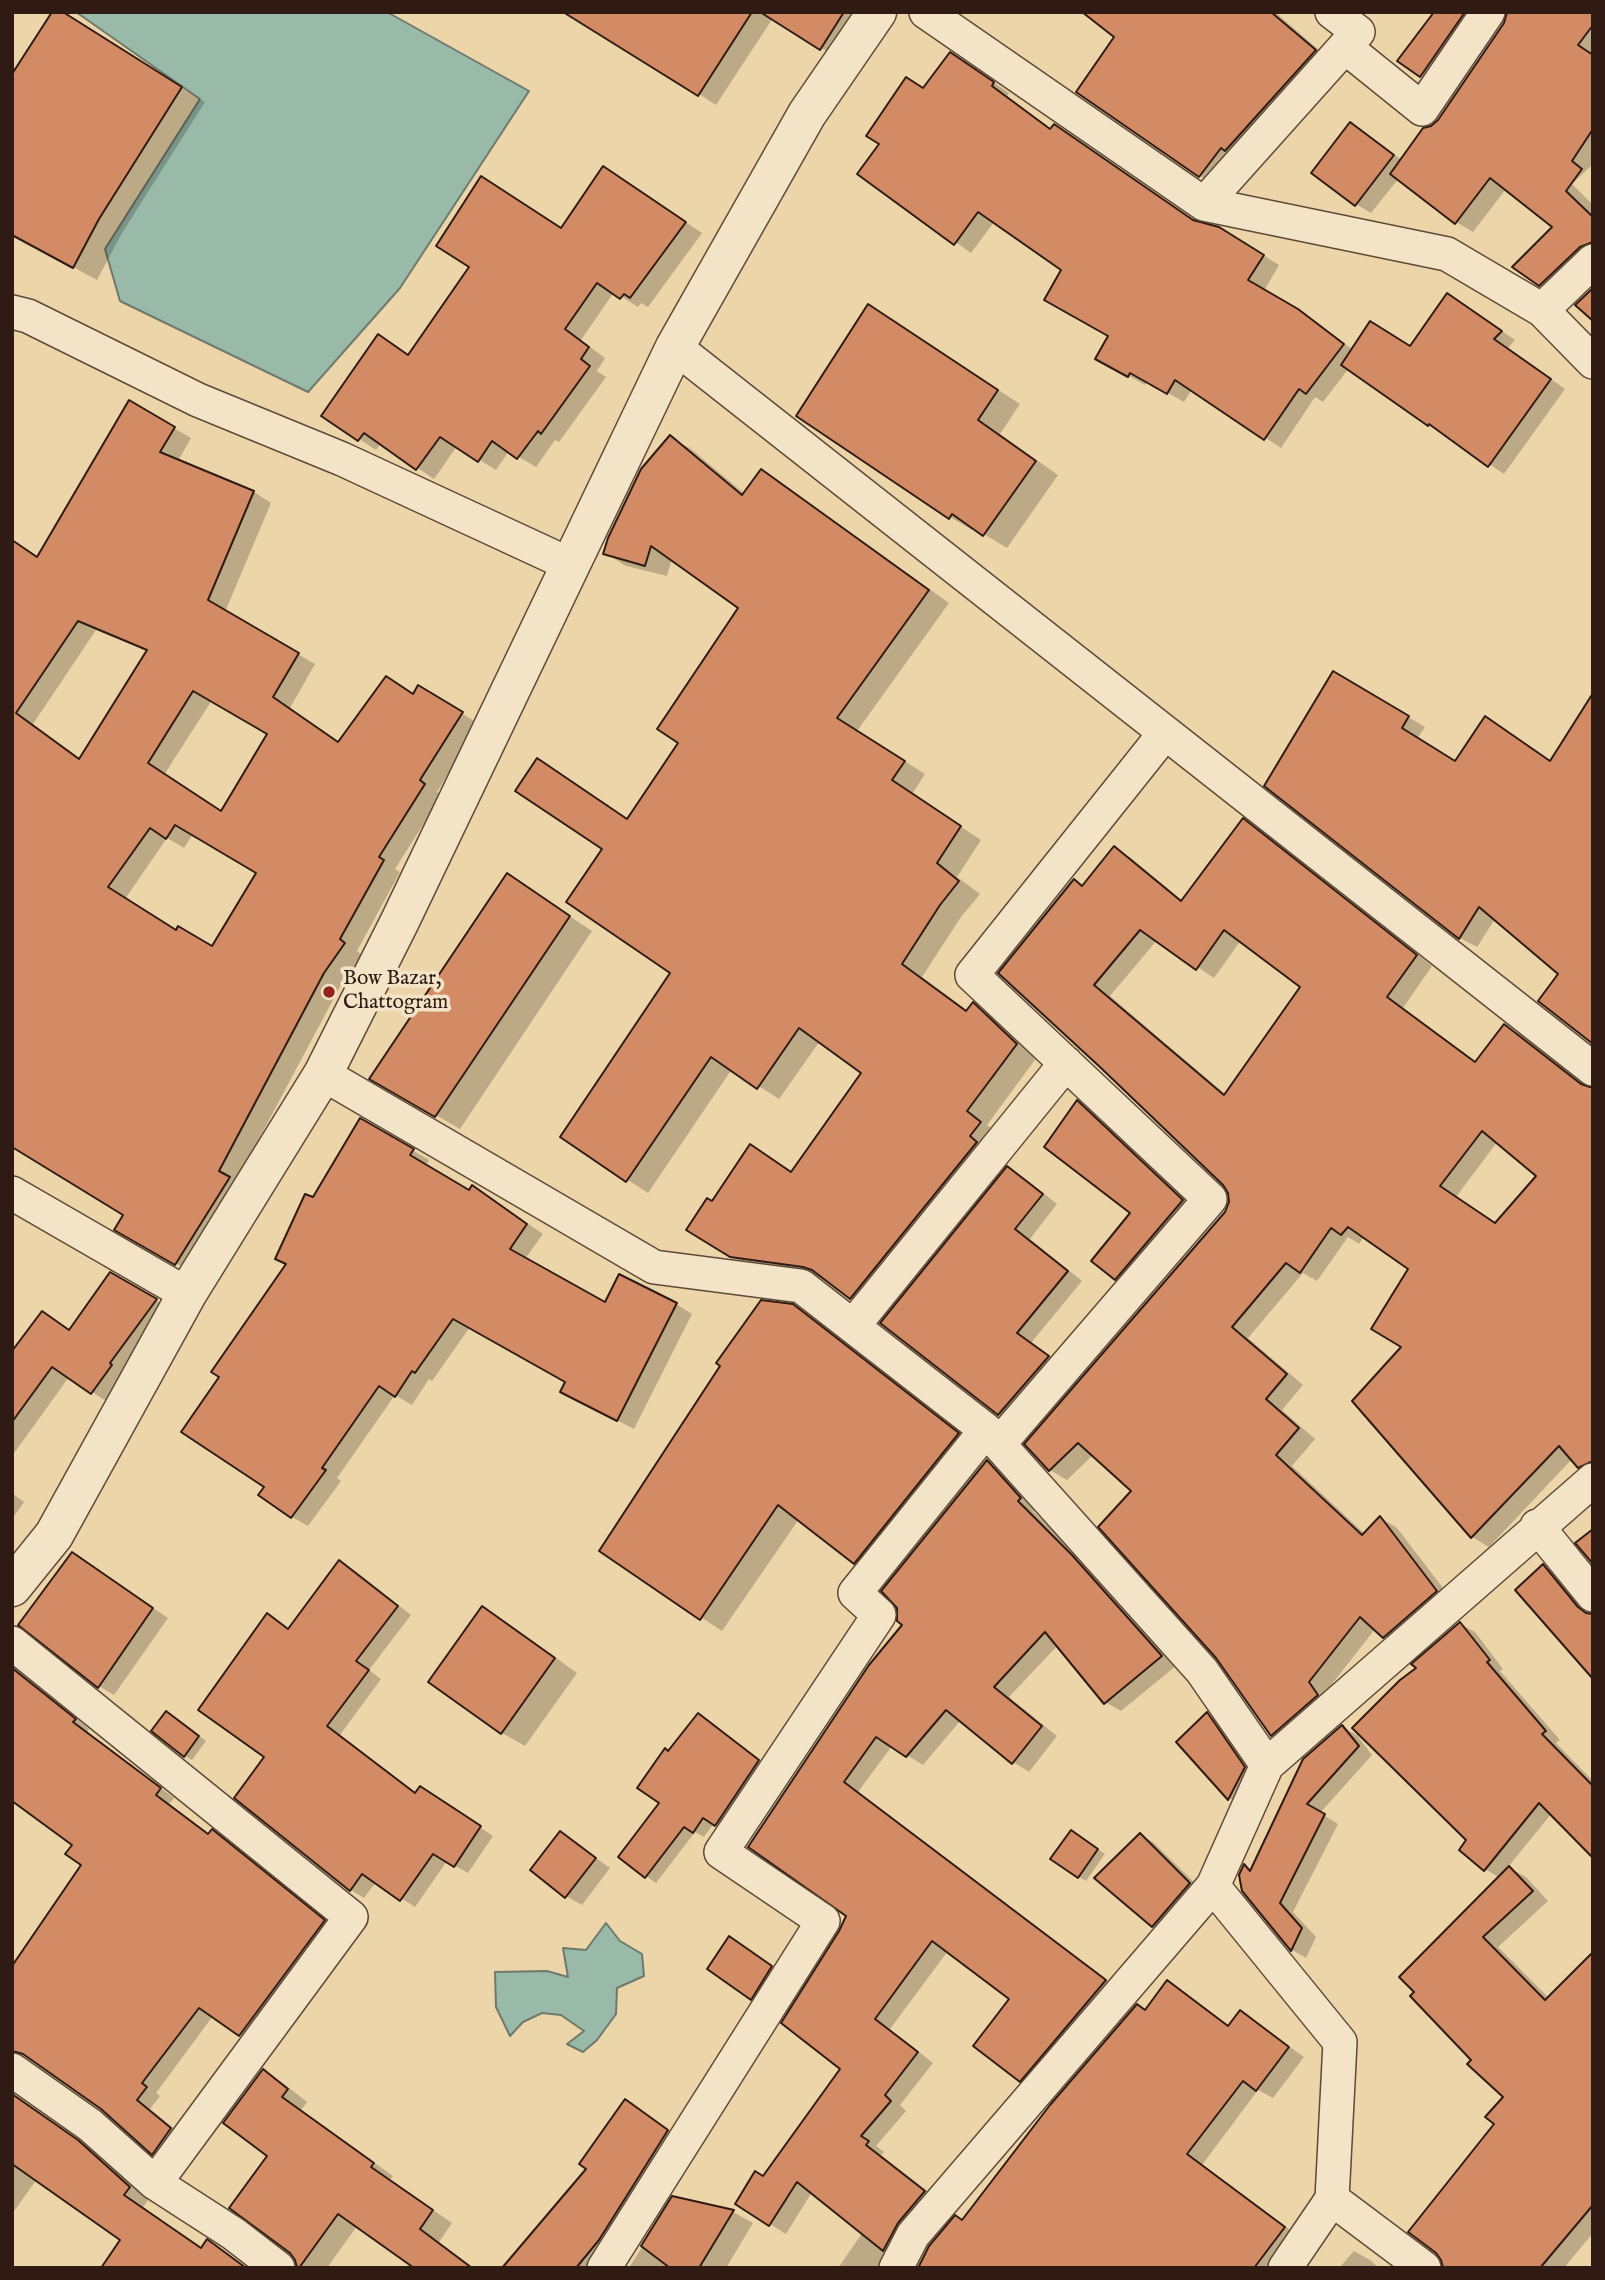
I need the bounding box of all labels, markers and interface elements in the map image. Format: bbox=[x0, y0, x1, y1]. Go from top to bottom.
place label: Bow Bazar, Chattogram bbox=[343, 967, 448, 1017]
marker: Bow Bazar, Chattogram bbox=[321, 984, 337, 1000]

